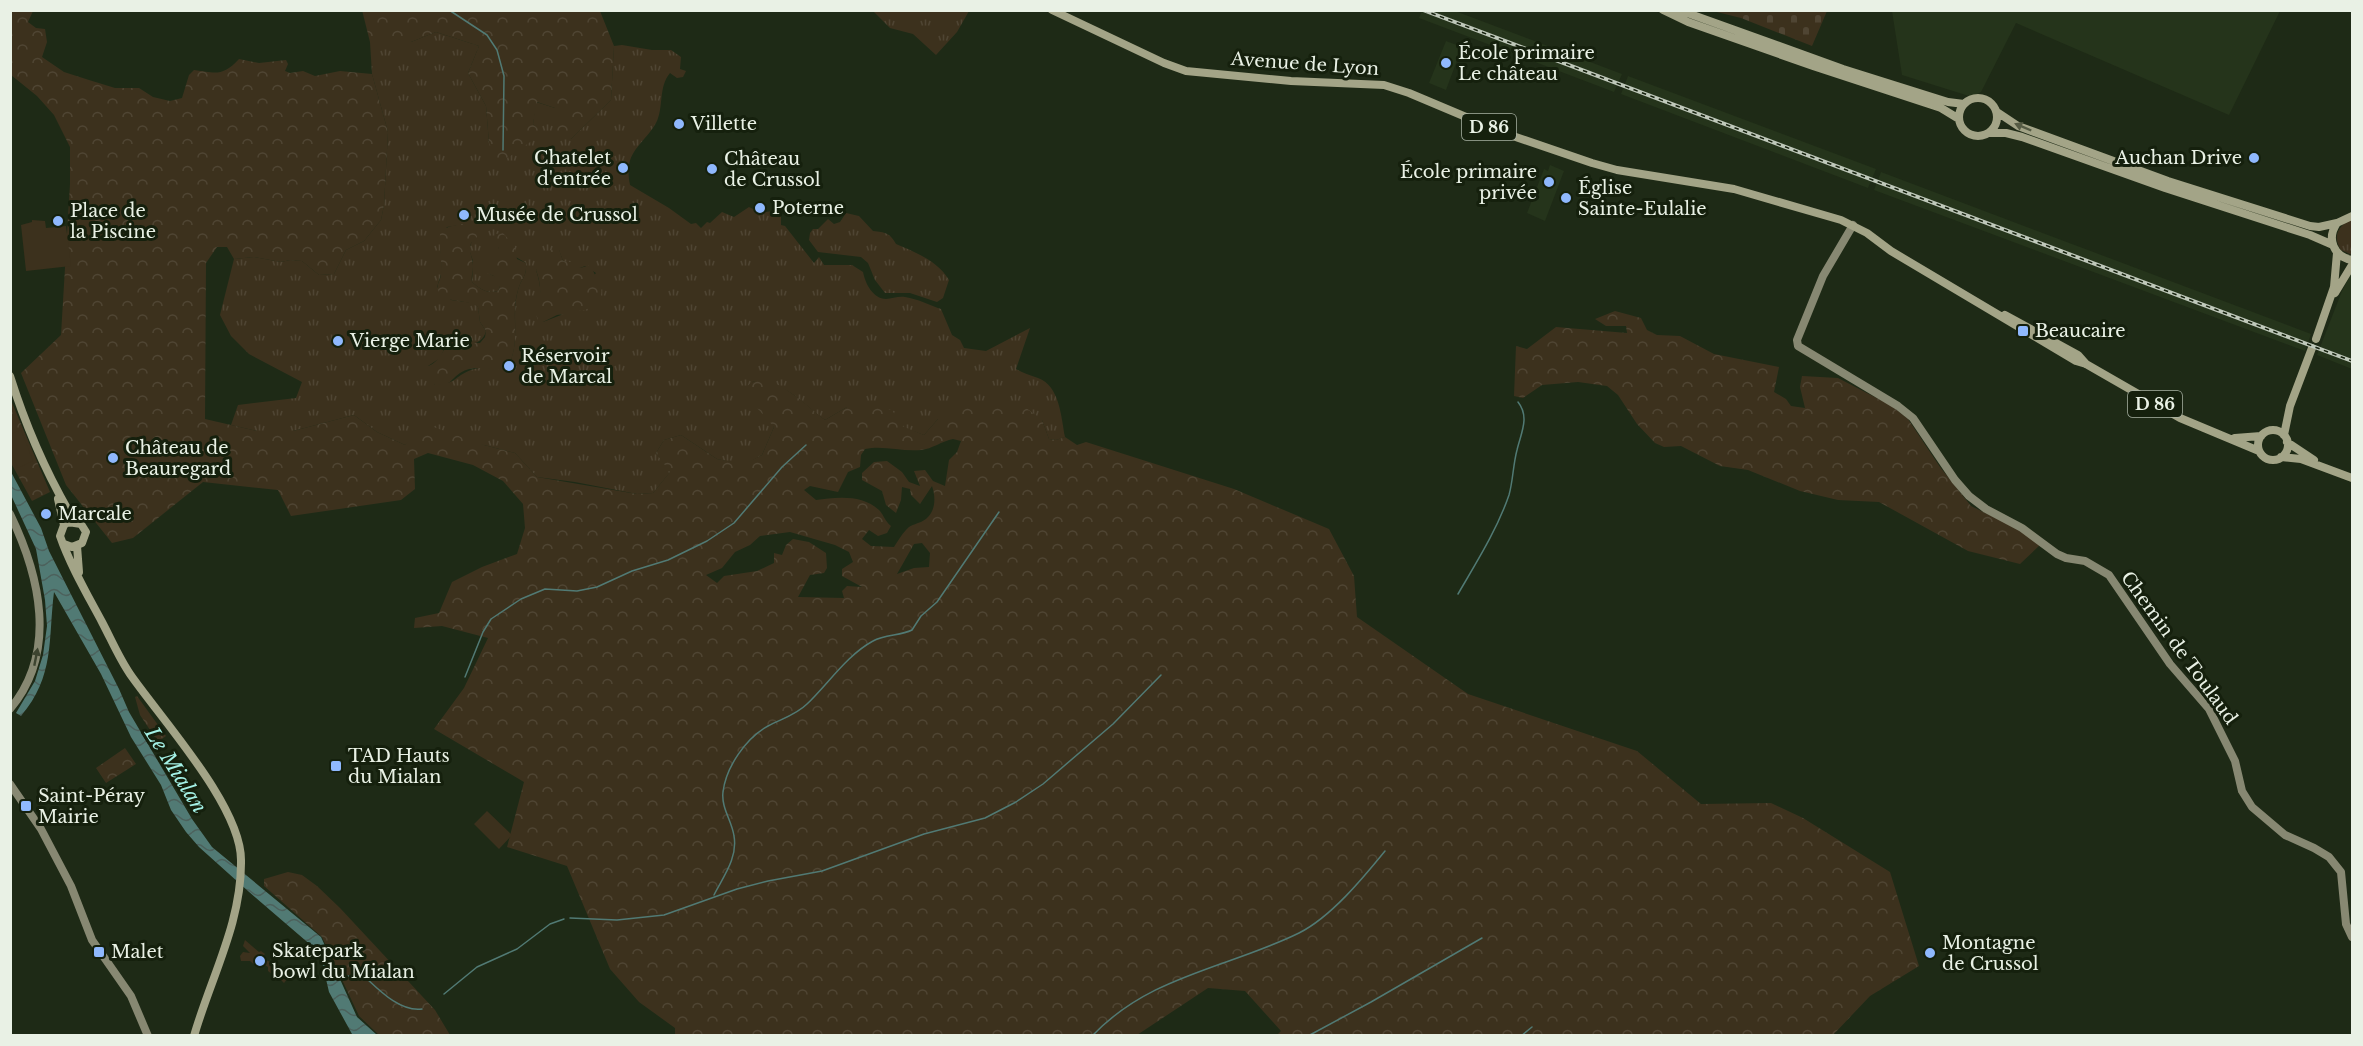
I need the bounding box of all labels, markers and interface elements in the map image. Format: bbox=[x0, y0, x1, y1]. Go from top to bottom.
place label: École primaire Le château bbox=[1458, 41, 1595, 85]
street label: Avenue de Lyon bbox=[1229, 48, 1380, 80]
marker: École primaire Le château bbox=[1439, 56, 1453, 70]
place label: Villette bbox=[690, 113, 757, 135]
road number: D 86 bbox=[1462, 114, 1516, 140]
marker: Villette bbox=[672, 117, 686, 131]
one-way arrow bbox=[2013, 122, 2031, 132]
place label: Chatelet d'entrée bbox=[534, 147, 611, 190]
place label: Auchan Drive bbox=[2114, 147, 2242, 169]
place label: Château de Crussol bbox=[724, 148, 821, 191]
marker: Auchan Drive bbox=[2247, 151, 2261, 165]
place label: École primaire privée bbox=[1400, 160, 1537, 204]
marker: Chatelet d'entrée bbox=[616, 161, 630, 175]
marker: Château de Crussol bbox=[705, 162, 719, 176]
marker: École primaire privée bbox=[1542, 175, 1556, 189]
place label: Église Sainte-Eulalie bbox=[1578, 176, 1707, 220]
marker: Église Sainte-Eulalie bbox=[1559, 191, 1573, 205]
place label: Poterne bbox=[772, 197, 844, 219]
place label: Place de la Piscine bbox=[70, 200, 156, 243]
marker: Poterne bbox=[753, 201, 767, 215]
place label: Musée de Crussol bbox=[476, 204, 638, 226]
marker: Musée de Crussol bbox=[457, 208, 471, 222]
marker: Place de la Piscine bbox=[51, 214, 65, 228]
place label: Beaucaire bbox=[2035, 320, 2126, 342]
marker: Beaucaire bbox=[2016, 324, 2030, 338]
place label: Vierge Marie bbox=[349, 330, 470, 352]
marker: Vierge Marie bbox=[331, 334, 345, 348]
place label: Réservoir de Marcal bbox=[521, 345, 612, 388]
marker: Réservoir de Marcal bbox=[502, 359, 516, 373]
road number: D 86 bbox=[2128, 391, 2182, 417]
place label: Château de Beauregard bbox=[125, 437, 231, 480]
marker: Château de Beauregard bbox=[106, 451, 120, 465]
place label: Marcale bbox=[58, 503, 132, 525]
marker: Marcale bbox=[39, 507, 53, 521]
street label: Chemin de Toulaud bbox=[2116, 567, 2242, 729]
one-way arrow bbox=[32, 648, 41, 667]
water label: Le Mialan bbox=[140, 722, 212, 817]
place label: TAD Hauts du Mialan bbox=[348, 745, 450, 788]
marker: TAD Hauts du Mialan bbox=[329, 759, 343, 773]
place label: Saint-Péray Mairie bbox=[38, 785, 145, 828]
marker: Saint-Péray Mairie bbox=[19, 799, 33, 813]
place label: Montagne de Crussol bbox=[1942, 932, 2039, 975]
place label: Skatepark bowl du Mialan bbox=[271, 940, 415, 983]
place label: Malet bbox=[111, 941, 164, 963]
marker: Malet bbox=[92, 945, 106, 959]
marker: Montagne de Crussol bbox=[1923, 946, 1937, 960]
marker: Skatepark bowl du Mialan bbox=[253, 954, 267, 968]

